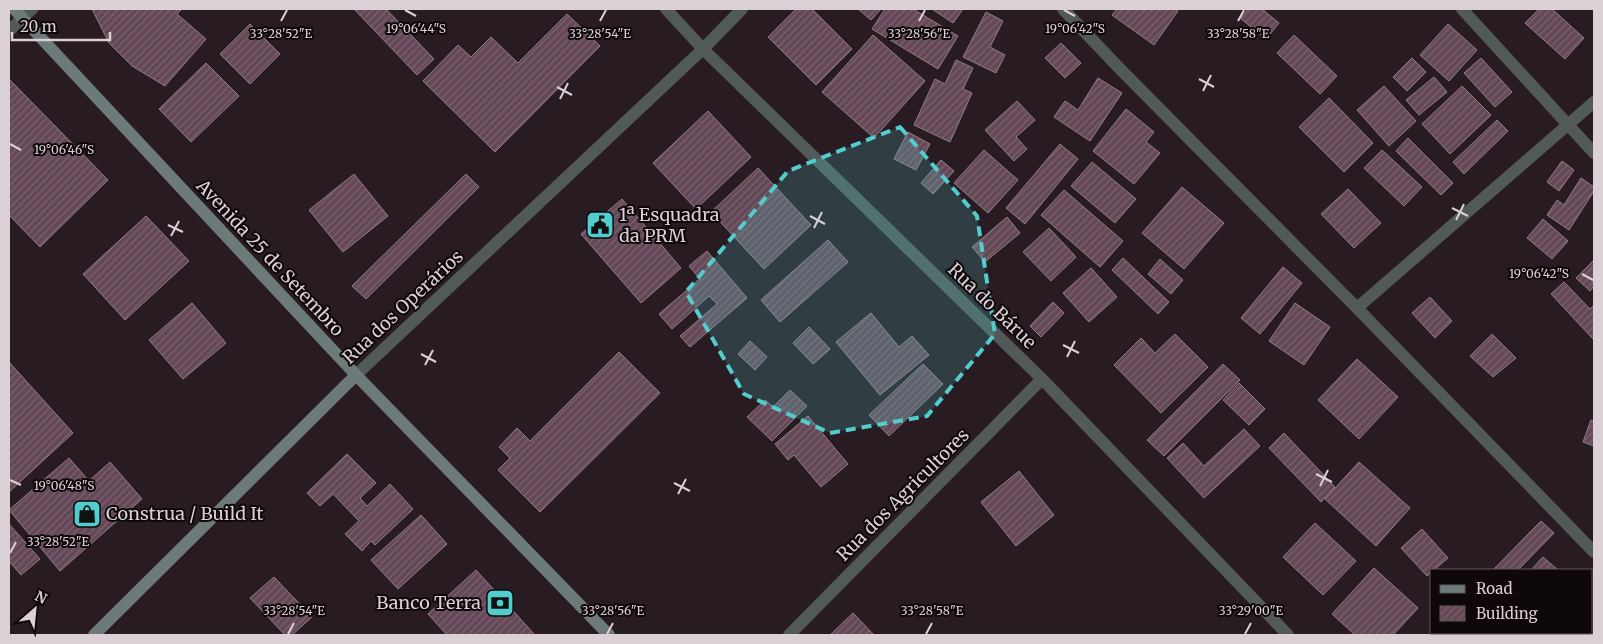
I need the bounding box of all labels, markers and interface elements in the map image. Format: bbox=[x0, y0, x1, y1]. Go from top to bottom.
scale bar bbox=[12, 10, 110, 42]
text: 20 m bbox=[20, 17, 57, 36]
text: 19°06'44"S bbox=[386, 21, 446, 36]
text: 19°06'42"S bbox=[1045, 21, 1105, 36]
text: 33°28'52"E bbox=[250, 26, 313, 41]
text: 33°28'54"E bbox=[569, 26, 631, 41]
text: 33°28'56"E bbox=[888, 26, 951, 41]
text: 33°28'58"E bbox=[1207, 26, 1270, 41]
text: 19°06'46"S bbox=[34, 142, 94, 157]
street label: Avenida 25 de Setembro bbox=[191, 174, 349, 341]
place label: 1ª Esquadra da PRM bbox=[619, 203, 720, 247]
public building icon: 1ª Esquadra da PRM bbox=[585, 210, 615, 240]
street label: Rua dos Operários bbox=[337, 245, 468, 369]
street label: Rua do Bárue bbox=[943, 258, 1041, 354]
text: 19°06'42"S bbox=[1509, 266, 1569, 281]
street label: Rua dos Agricultores bbox=[831, 423, 974, 566]
text: 19°06'48"S bbox=[34, 478, 94, 493]
shop icon: Construa / Build It bbox=[72, 499, 102, 529]
place label: Construa / Build It bbox=[106, 502, 263, 525]
text: 33°28'52"E bbox=[27, 534, 90, 549]
legend bbox=[1430, 569, 1593, 634]
text: Road bbox=[1476, 579, 1512, 598]
north arrow bbox=[10, 584, 60, 634]
text: N bbox=[32, 587, 50, 608]
bank icon: Banco Terra bbox=[485, 588, 515, 618]
place label: Banco Terra bbox=[376, 591, 481, 614]
text: 33°28'54"E bbox=[263, 603, 325, 618]
text: 33°28'56"E bbox=[582, 603, 645, 618]
text: 33°28'58"E bbox=[901, 603, 964, 618]
text: 33°29'00"E bbox=[1219, 603, 1284, 618]
text: Building bbox=[1476, 604, 1538, 623]

